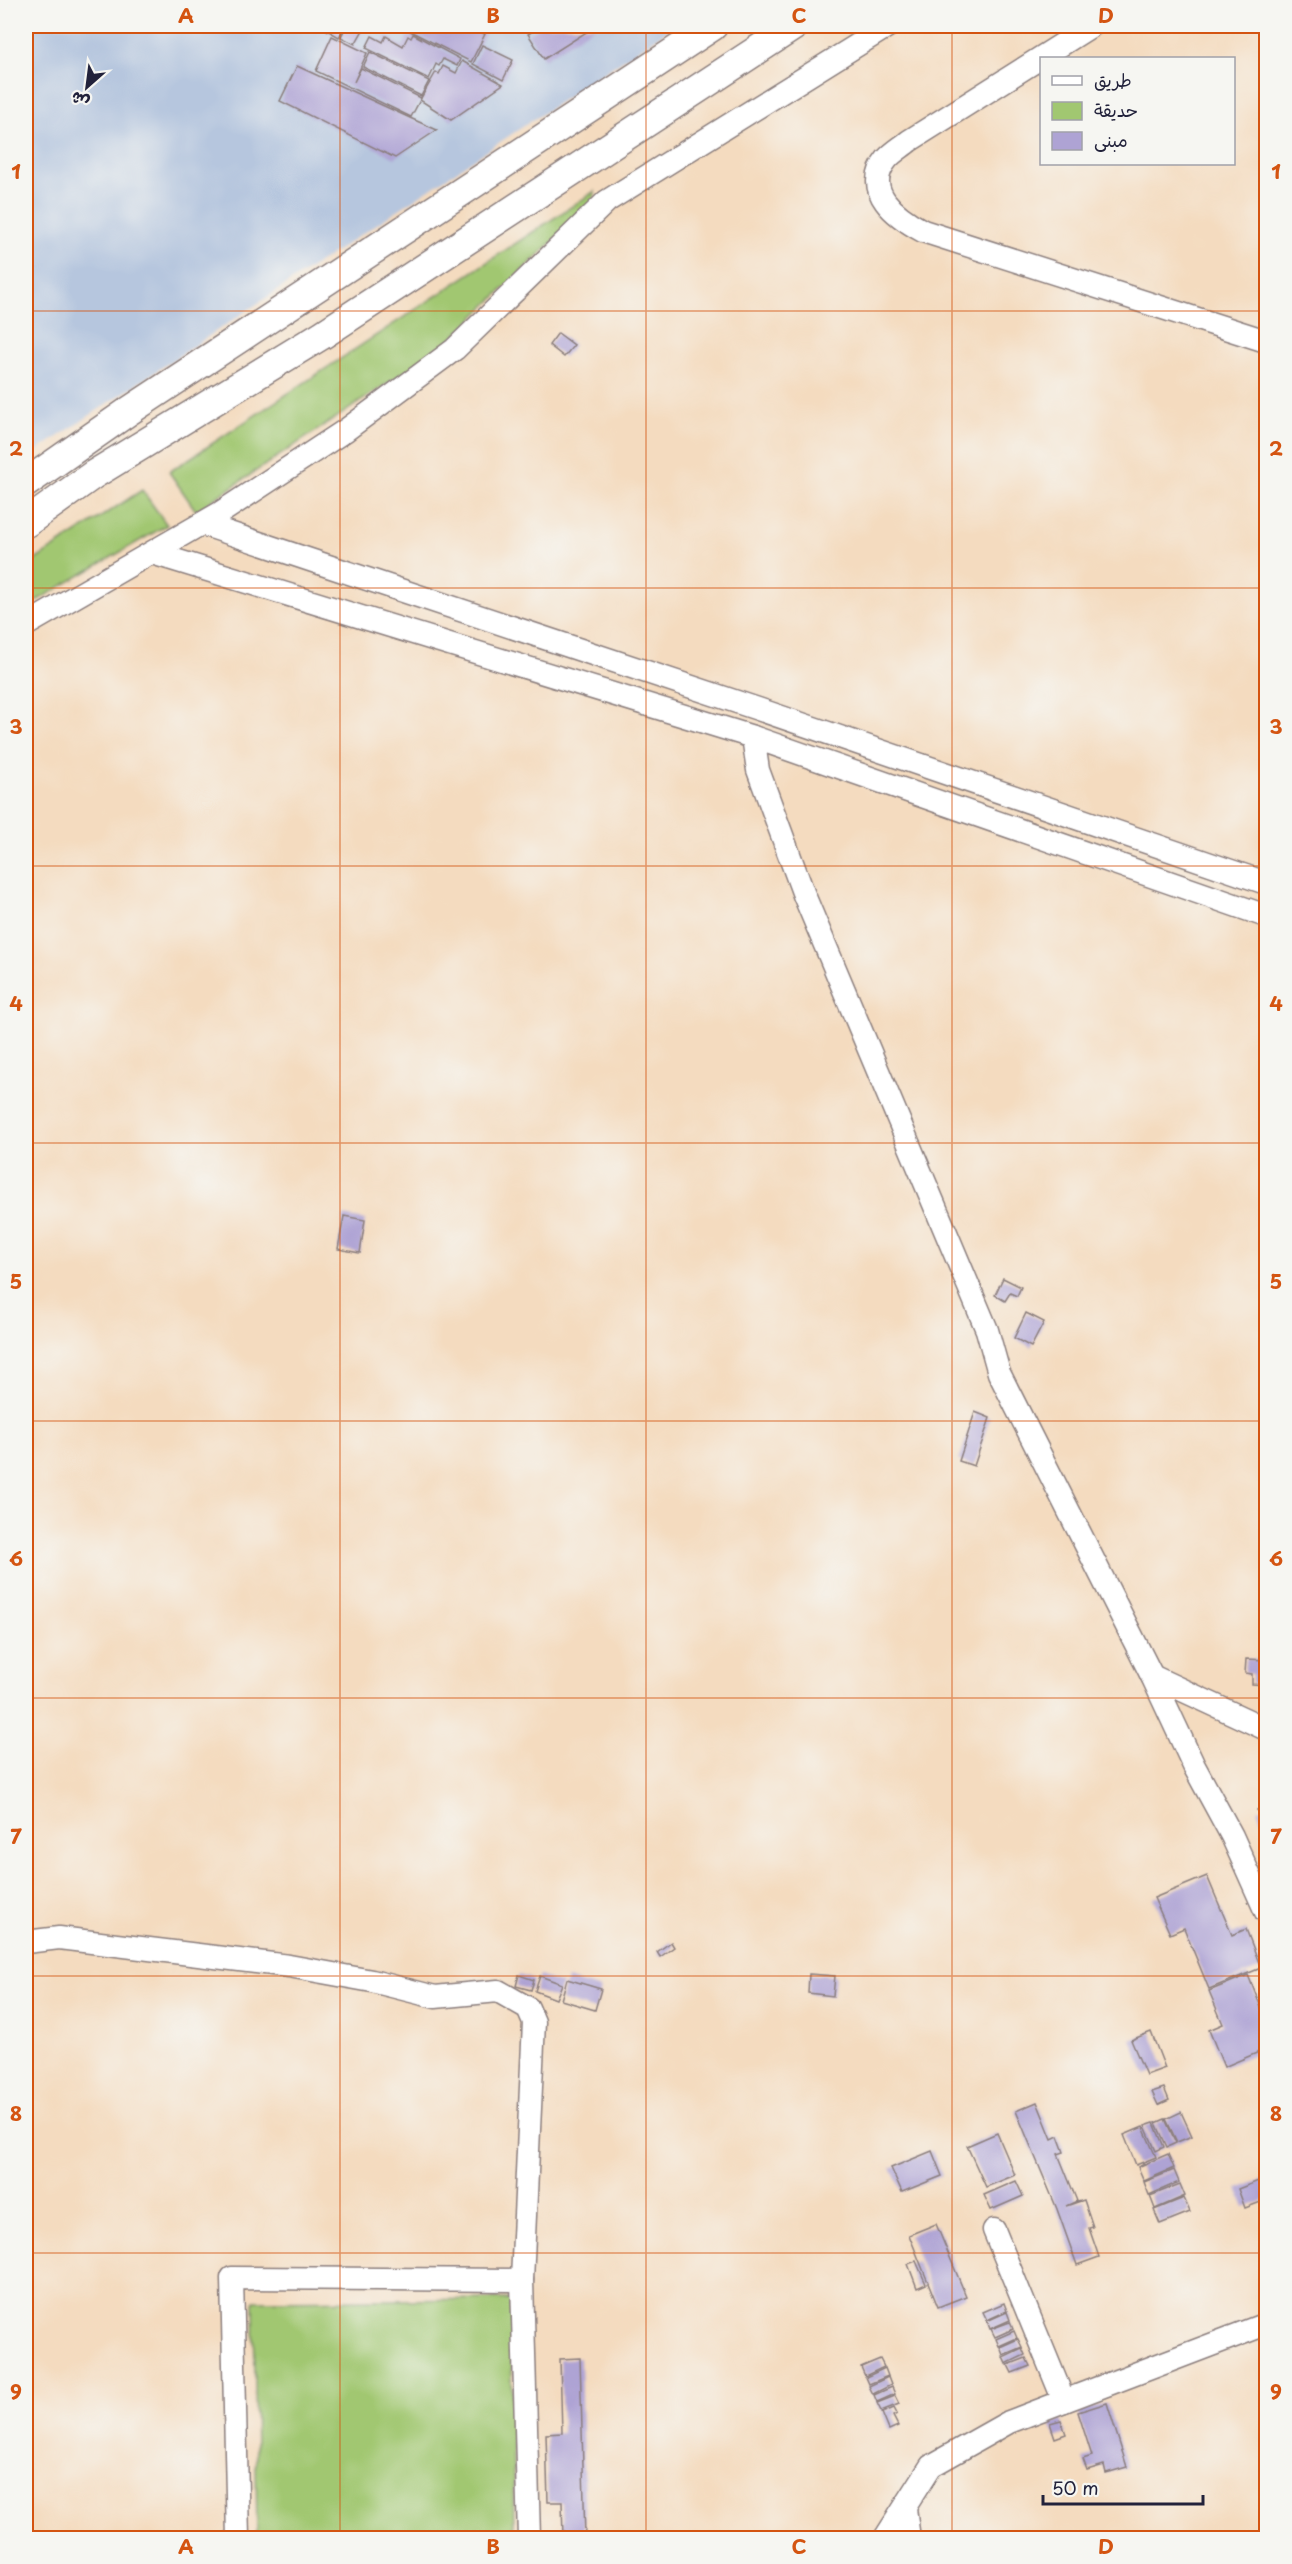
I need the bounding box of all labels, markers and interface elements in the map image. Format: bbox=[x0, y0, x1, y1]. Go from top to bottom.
text: A bbox=[178, 0, 194, 30]
text: B bbox=[486, 0, 500, 30]
text: C bbox=[791, 0, 807, 30]
text: D bbox=[1098, 0, 1114, 30]
north arrow bbox=[57, 57, 117, 117]
legend bbox=[1040, 57, 1235, 165]
text: طريق bbox=[1094, 66, 1132, 93]
text: ش bbox=[66, 86, 93, 116]
text: حديقة bbox=[1094, 96, 1138, 123]
text: مبنى bbox=[1094, 126, 1128, 153]
text: 1 bbox=[11, 156, 21, 186]
text: 1 bbox=[1271, 156, 1281, 186]
text: 2 bbox=[9, 433, 23, 463]
text: 2 bbox=[1269, 433, 1283, 463]
text: 3 bbox=[9, 711, 23, 741]
text: 3 bbox=[1269, 711, 1283, 741]
text: 4 bbox=[9, 988, 23, 1018]
text: 4 bbox=[1269, 988, 1283, 1018]
text: 5 bbox=[10, 1266, 22, 1296]
text: 5 bbox=[1270, 1266, 1282, 1296]
text: 6 bbox=[9, 1543, 23, 1573]
text: 6 bbox=[1269, 1543, 1283, 1573]
text: 7 bbox=[10, 1821, 22, 1851]
text: 7 bbox=[1270, 1821, 1282, 1851]
text: 8 bbox=[10, 2098, 22, 2128]
text: 8 bbox=[1270, 2098, 1282, 2128]
text: 9 bbox=[10, 2376, 22, 2406]
text: 9 bbox=[1270, 2376, 1282, 2406]
scale bar bbox=[1043, 2468, 1204, 2506]
text: 50 m bbox=[1052, 2474, 1099, 2501]
text: A bbox=[178, 2531, 194, 2561]
text: B bbox=[486, 2531, 500, 2561]
text: C bbox=[791, 2531, 807, 2561]
text: D bbox=[1098, 2531, 1114, 2561]

